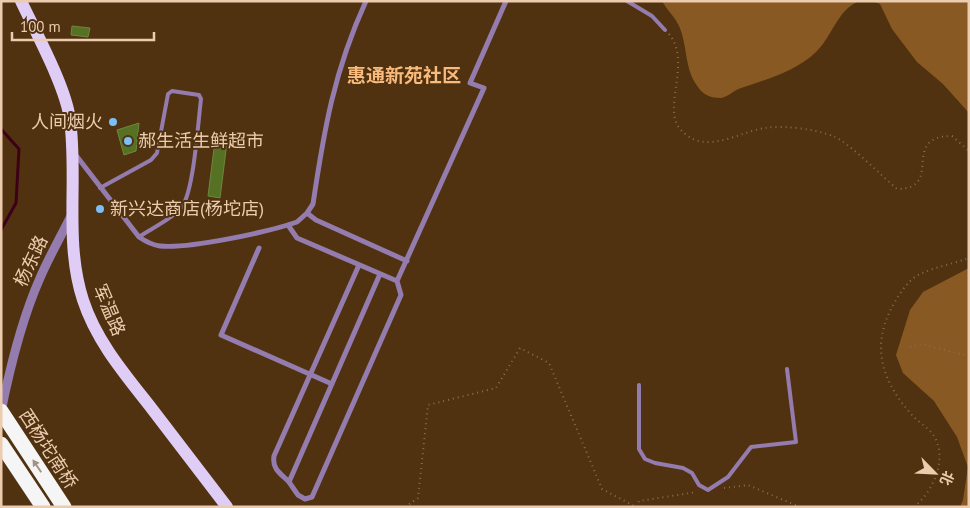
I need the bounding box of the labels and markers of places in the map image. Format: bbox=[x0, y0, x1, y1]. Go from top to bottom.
place label: 人间烟火 bbox=[31, 110, 103, 133]
marker: 人间烟火 bbox=[107, 116, 119, 128]
place label: 郝生活生鲜超市 bbox=[138, 129, 264, 152]
marker: 郝生活生鲜超市 bbox=[122, 135, 134, 147]
place label: 新兴达商店(杨坨店) bbox=[110, 197, 264, 220]
marker: 新兴达商店(杨坨店) bbox=[94, 203, 106, 215]

